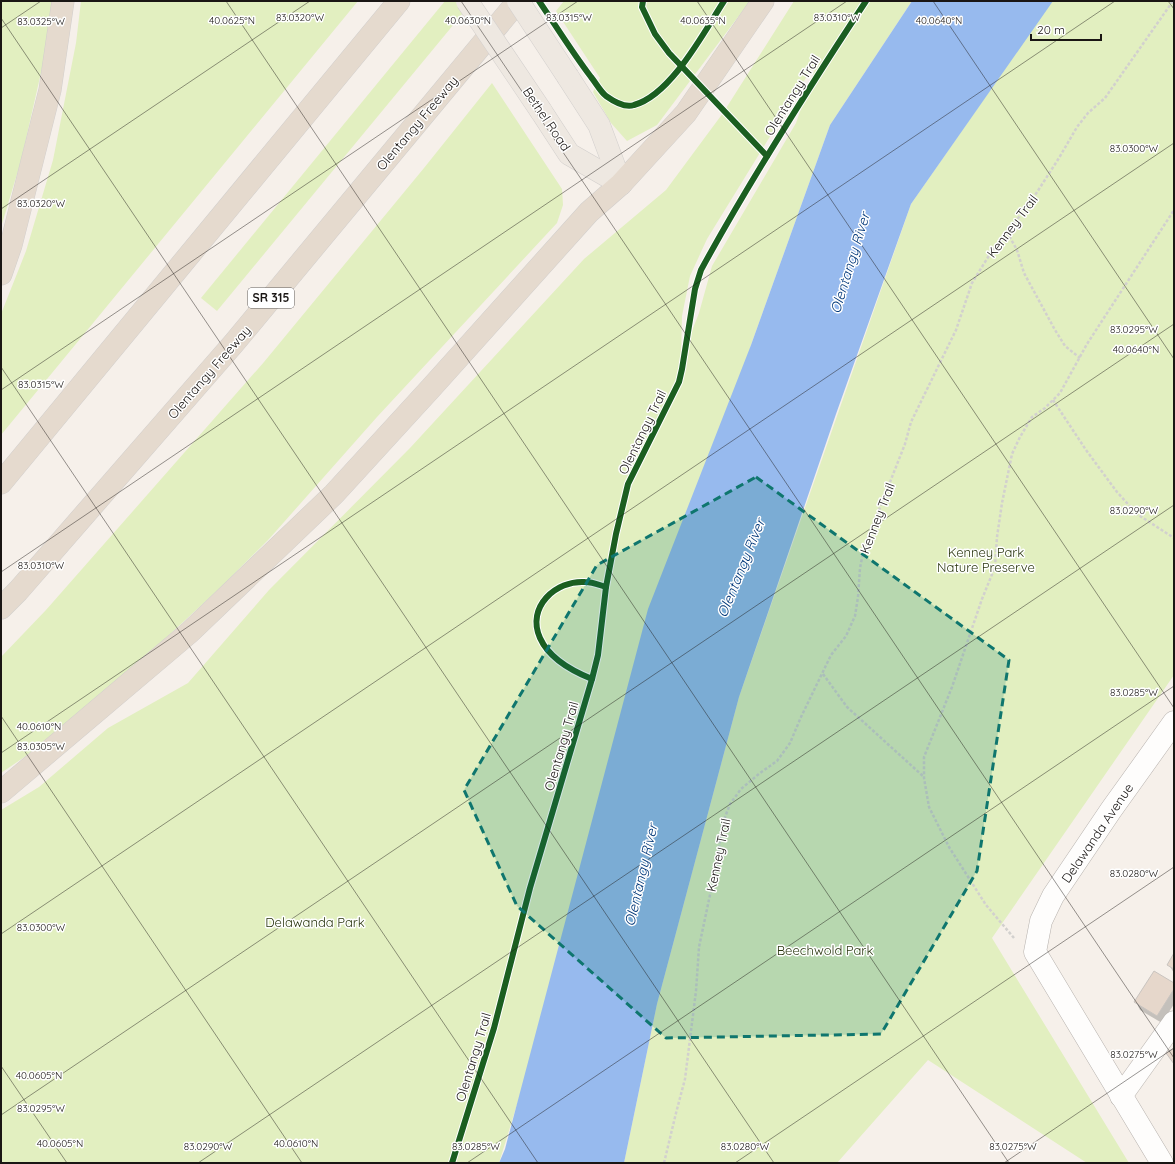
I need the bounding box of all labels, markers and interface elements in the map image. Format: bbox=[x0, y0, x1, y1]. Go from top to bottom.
text: 83.0320°W bbox=[276, 11, 324, 24]
text: 83.0315°W bbox=[546, 11, 592, 24]
text: 83.0310°W bbox=[814, 11, 860, 24]
text: 40.0625°N bbox=[209, 14, 255, 27]
text: 40.0630°N bbox=[445, 14, 491, 27]
text: 40.0635°N bbox=[680, 14, 726, 27]
text: 40.0640°N bbox=[916, 14, 962, 27]
text: 83.0325°W bbox=[17, 15, 65, 28]
scale bar bbox=[1031, 16, 1101, 42]
text: 20 m bbox=[1037, 22, 1065, 37]
street label: Olentangy Trail bbox=[761, 52, 823, 138]
street label: Olentangy Freeway bbox=[373, 73, 461, 173]
street label: Bethel Road bbox=[520, 84, 574, 154]
text: 83.0300°W bbox=[1110, 142, 1159, 155]
street label: Kenney Trail bbox=[983, 191, 1041, 261]
text: 83.0320°W bbox=[17, 197, 65, 210]
water label: Olentangy River bbox=[826, 209, 874, 316]
road number: SR 315 bbox=[248, 288, 294, 308]
street label: Olentangy Freeway bbox=[164, 322, 254, 422]
text: 83.0295°W bbox=[1110, 323, 1158, 336]
text: 40.0640°N bbox=[1113, 343, 1159, 356]
text: 83.0315°W bbox=[18, 378, 64, 391]
street label: Olentangy Trail bbox=[615, 387, 669, 477]
street label: Kenney Trail bbox=[856, 480, 898, 556]
text: 83.0290°W bbox=[1110, 504, 1159, 517]
water label: Olentangy River bbox=[713, 515, 770, 620]
park label: Kenney Park Nature Preserve bbox=[937, 544, 1035, 575]
text: 83.0310°W bbox=[18, 559, 64, 572]
text: 83.0285°W bbox=[1110, 686, 1158, 699]
street label: Olentangy Trail bbox=[541, 700, 581, 792]
text: 40.0610°N bbox=[17, 720, 61, 733]
text: 83.0305°W bbox=[17, 740, 65, 753]
street label: Delawanda Avenue bbox=[1058, 780, 1136, 886]
street label: Kenney Trail bbox=[702, 817, 734, 893]
water label: Olentangy River bbox=[620, 820, 662, 928]
text: 83.0280°W bbox=[1110, 867, 1158, 880]
park label: Delawanda Park bbox=[265, 914, 365, 930]
text: 83.0300°W bbox=[17, 921, 66, 934]
park label: Beechwold Park bbox=[777, 942, 873, 958]
street label: Olentangy Trail bbox=[452, 1011, 494, 1103]
text: 83.0275°W bbox=[1110, 1048, 1158, 1061]
text: 40.0605°N bbox=[16, 1069, 62, 1082]
text: 83.0295°W bbox=[17, 1102, 65, 1115]
text: 40.0605°N bbox=[37, 1137, 83, 1150]
text: 40.0610°N bbox=[274, 1137, 318, 1150]
text: 83.0290°W bbox=[184, 1140, 233, 1153]
text: 83.0285°W bbox=[452, 1140, 500, 1153]
text: 83.0280°W bbox=[721, 1140, 769, 1153]
text: 83.0275°W bbox=[989, 1140, 1037, 1153]

